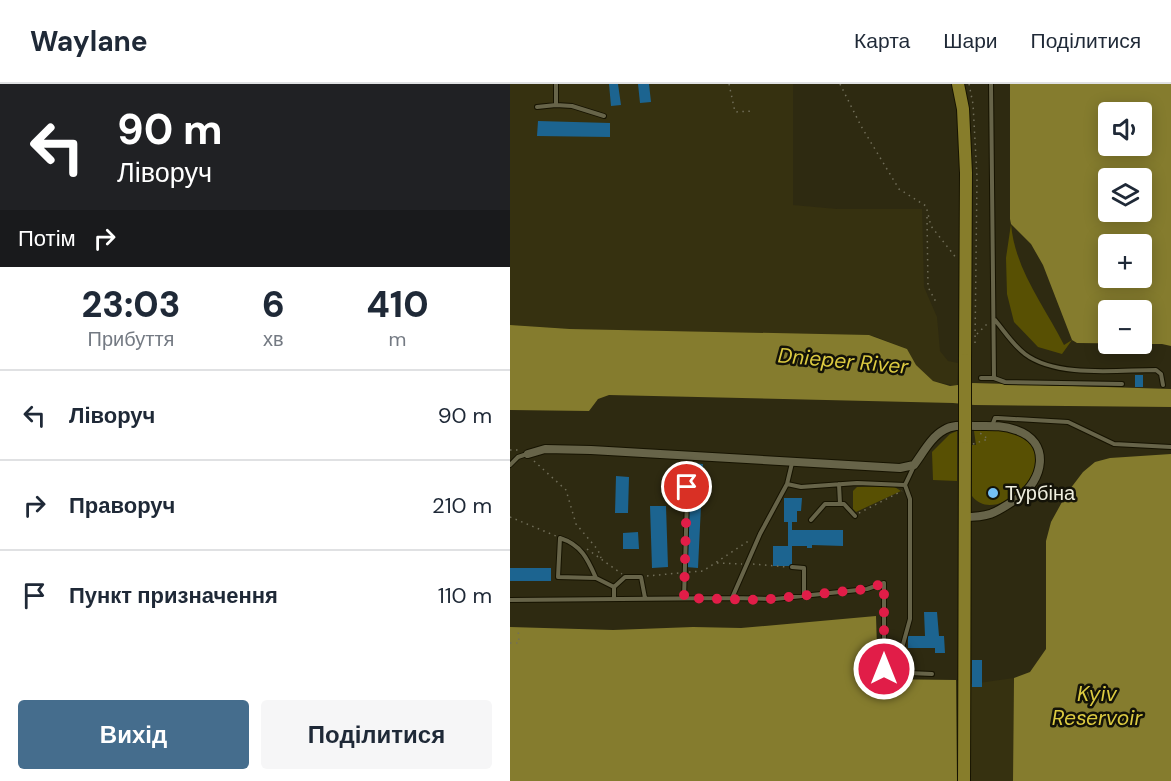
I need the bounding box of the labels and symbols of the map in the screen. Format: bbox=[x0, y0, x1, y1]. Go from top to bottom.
water label: Dnieper River bbox=[777, 341, 911, 381]
pin bbox=[661, 461, 712, 512]
place label: Турбіна bbox=[1005, 480, 1076, 506]
marker: Турбіна bbox=[986, 486, 1000, 500]
position arrow bbox=[852, 637, 916, 701]
water label: Kyiv Reservoir bbox=[1052, 680, 1143, 732]

